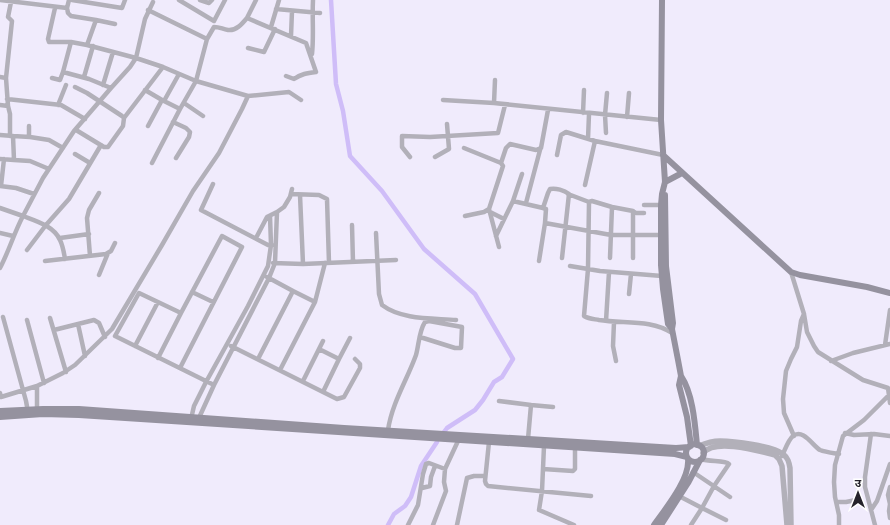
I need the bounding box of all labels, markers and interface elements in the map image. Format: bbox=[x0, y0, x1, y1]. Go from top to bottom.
north arrow bbox=[838, 473, 878, 513]
text: उ bbox=[855, 477, 862, 490]

